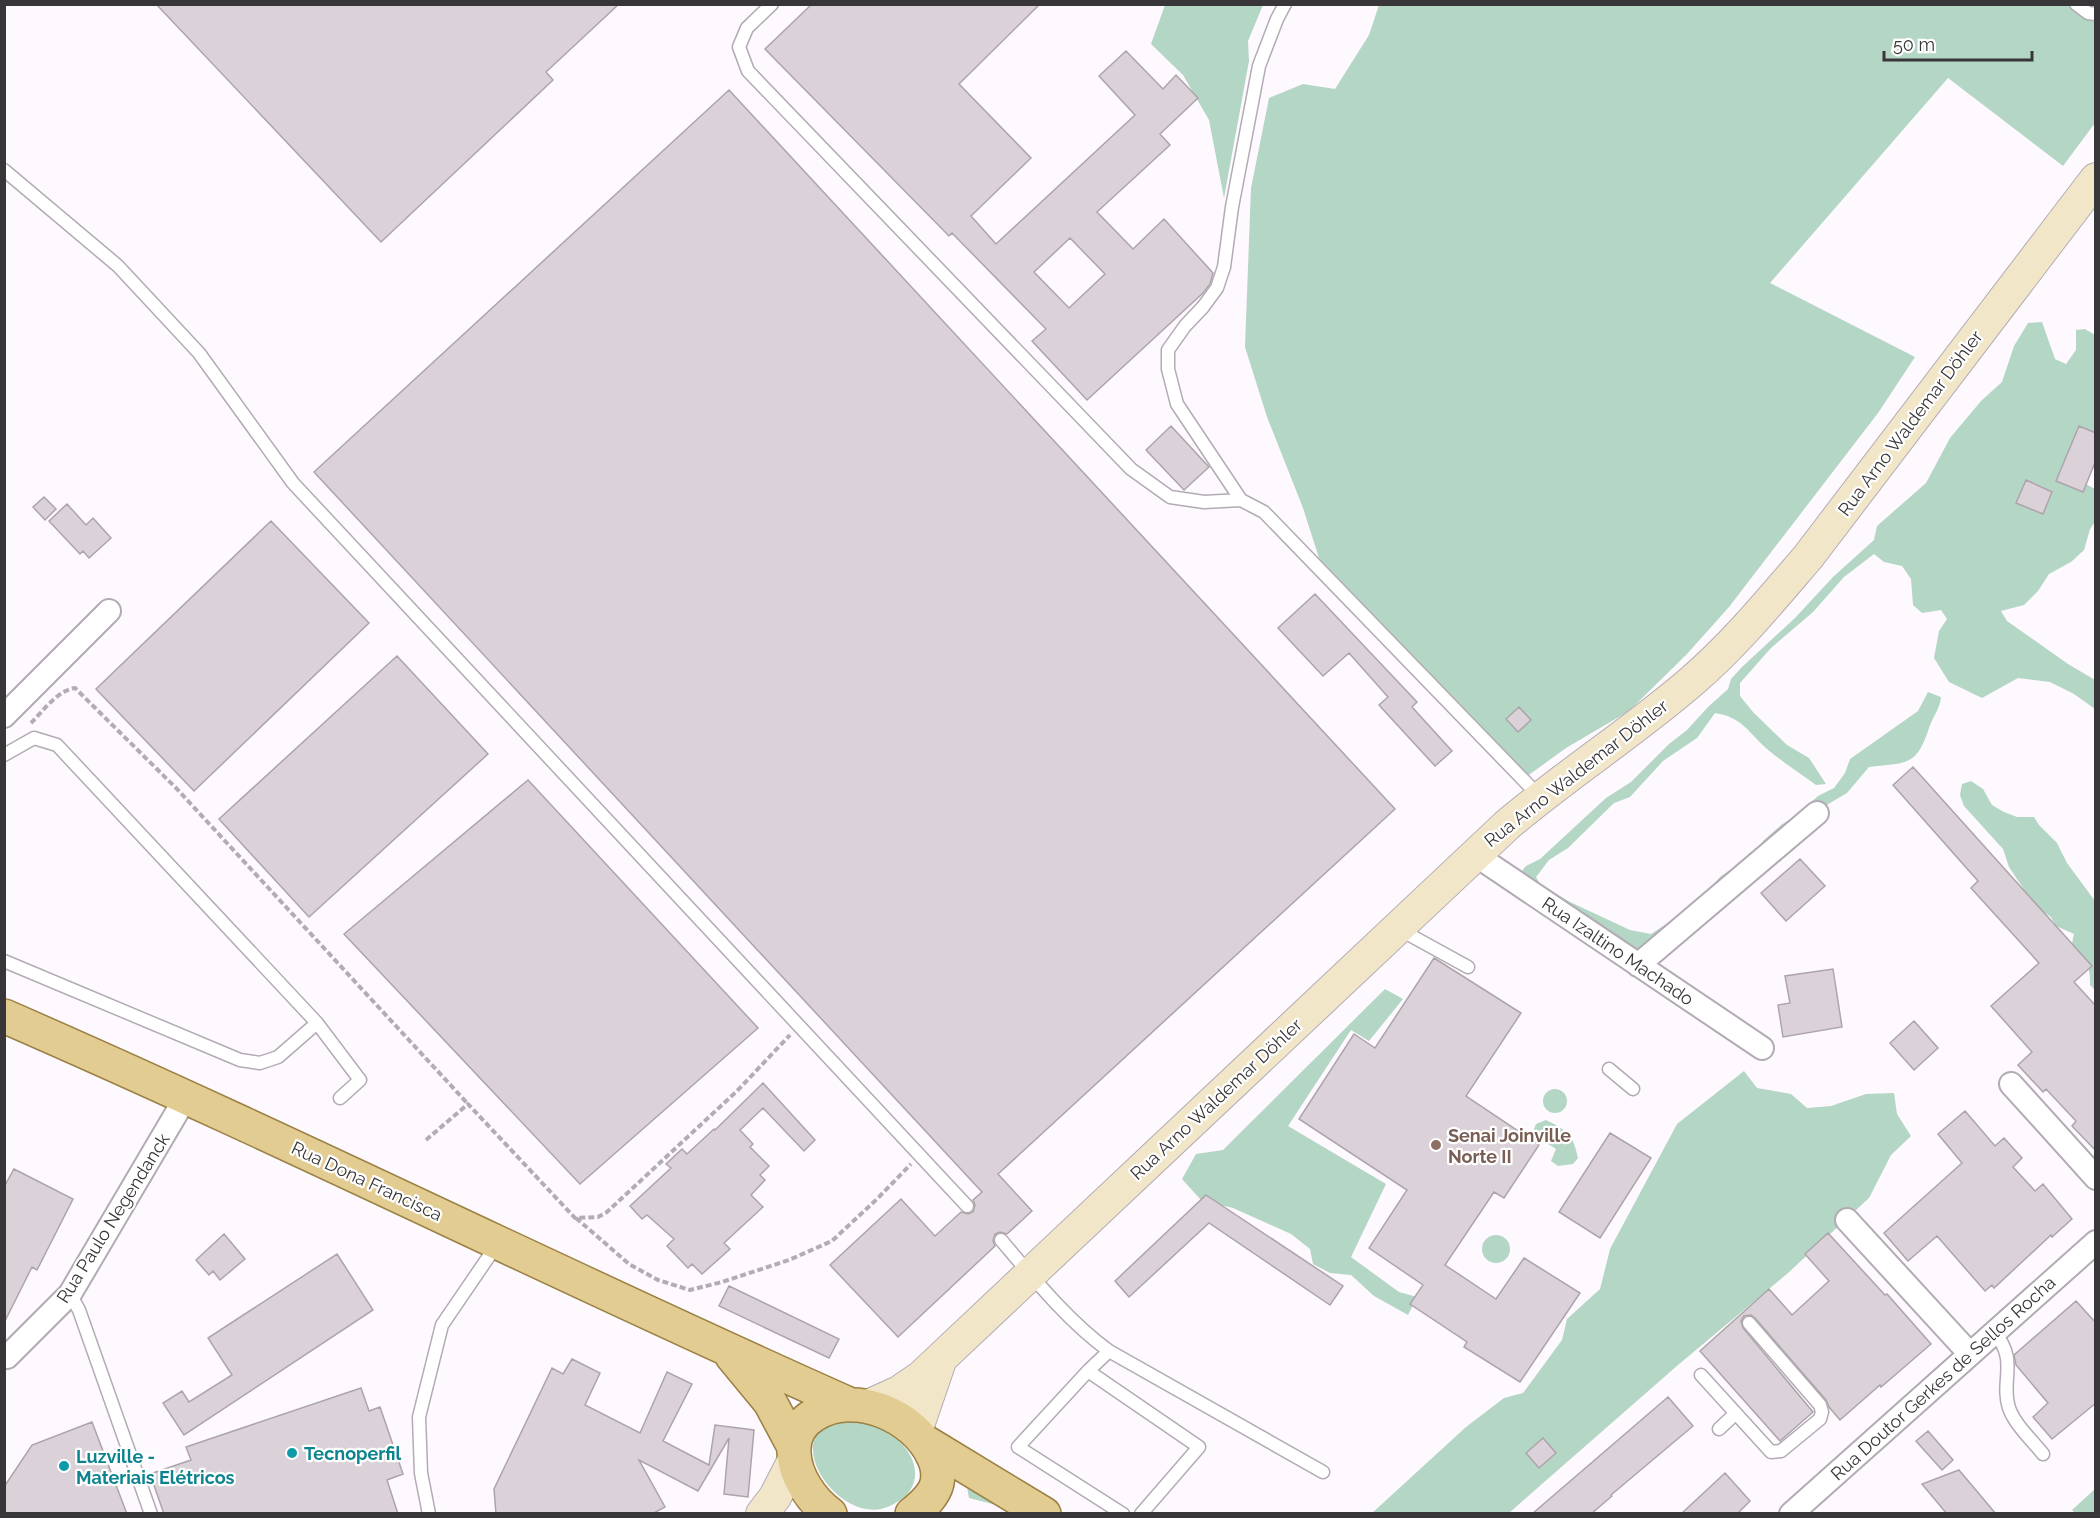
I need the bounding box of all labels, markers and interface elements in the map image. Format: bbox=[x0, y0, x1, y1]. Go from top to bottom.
scale bar bbox=[1884, 24, 2032, 62]
text: 50 m bbox=[1893, 34, 1935, 55]
street label: Rua Arno Waldemar Döhler bbox=[1833, 326, 1987, 520]
street label: Rua Arno Waldemar Döhler bbox=[1480, 694, 1672, 851]
street label: Rua Izaltino Machado bbox=[1538, 893, 1698, 1010]
street label: Rua Arno Waldemar Döhler bbox=[1126, 1014, 1307, 1184]
place label: Senai Joinville Norte II bbox=[1448, 1125, 1571, 1167]
street label: Rua Paulo Negendanck bbox=[52, 1129, 174, 1307]
street label: Rua Dona Francisca bbox=[288, 1137, 446, 1225]
marker: Senai Joinville Norte II bbox=[1429, 1138, 1443, 1152]
street label: Rua Doutor Gerkes de Sellos Rocha bbox=[1826, 1272, 2060, 1484]
place label: Tecnoperfil bbox=[304, 1443, 401, 1464]
place label: Luzville - Materiais Elétricos bbox=[76, 1446, 235, 1488]
marker: Tecnoperfil bbox=[285, 1446, 299, 1460]
marker: Luzville - Materiais Elétricos bbox=[57, 1459, 71, 1473]

